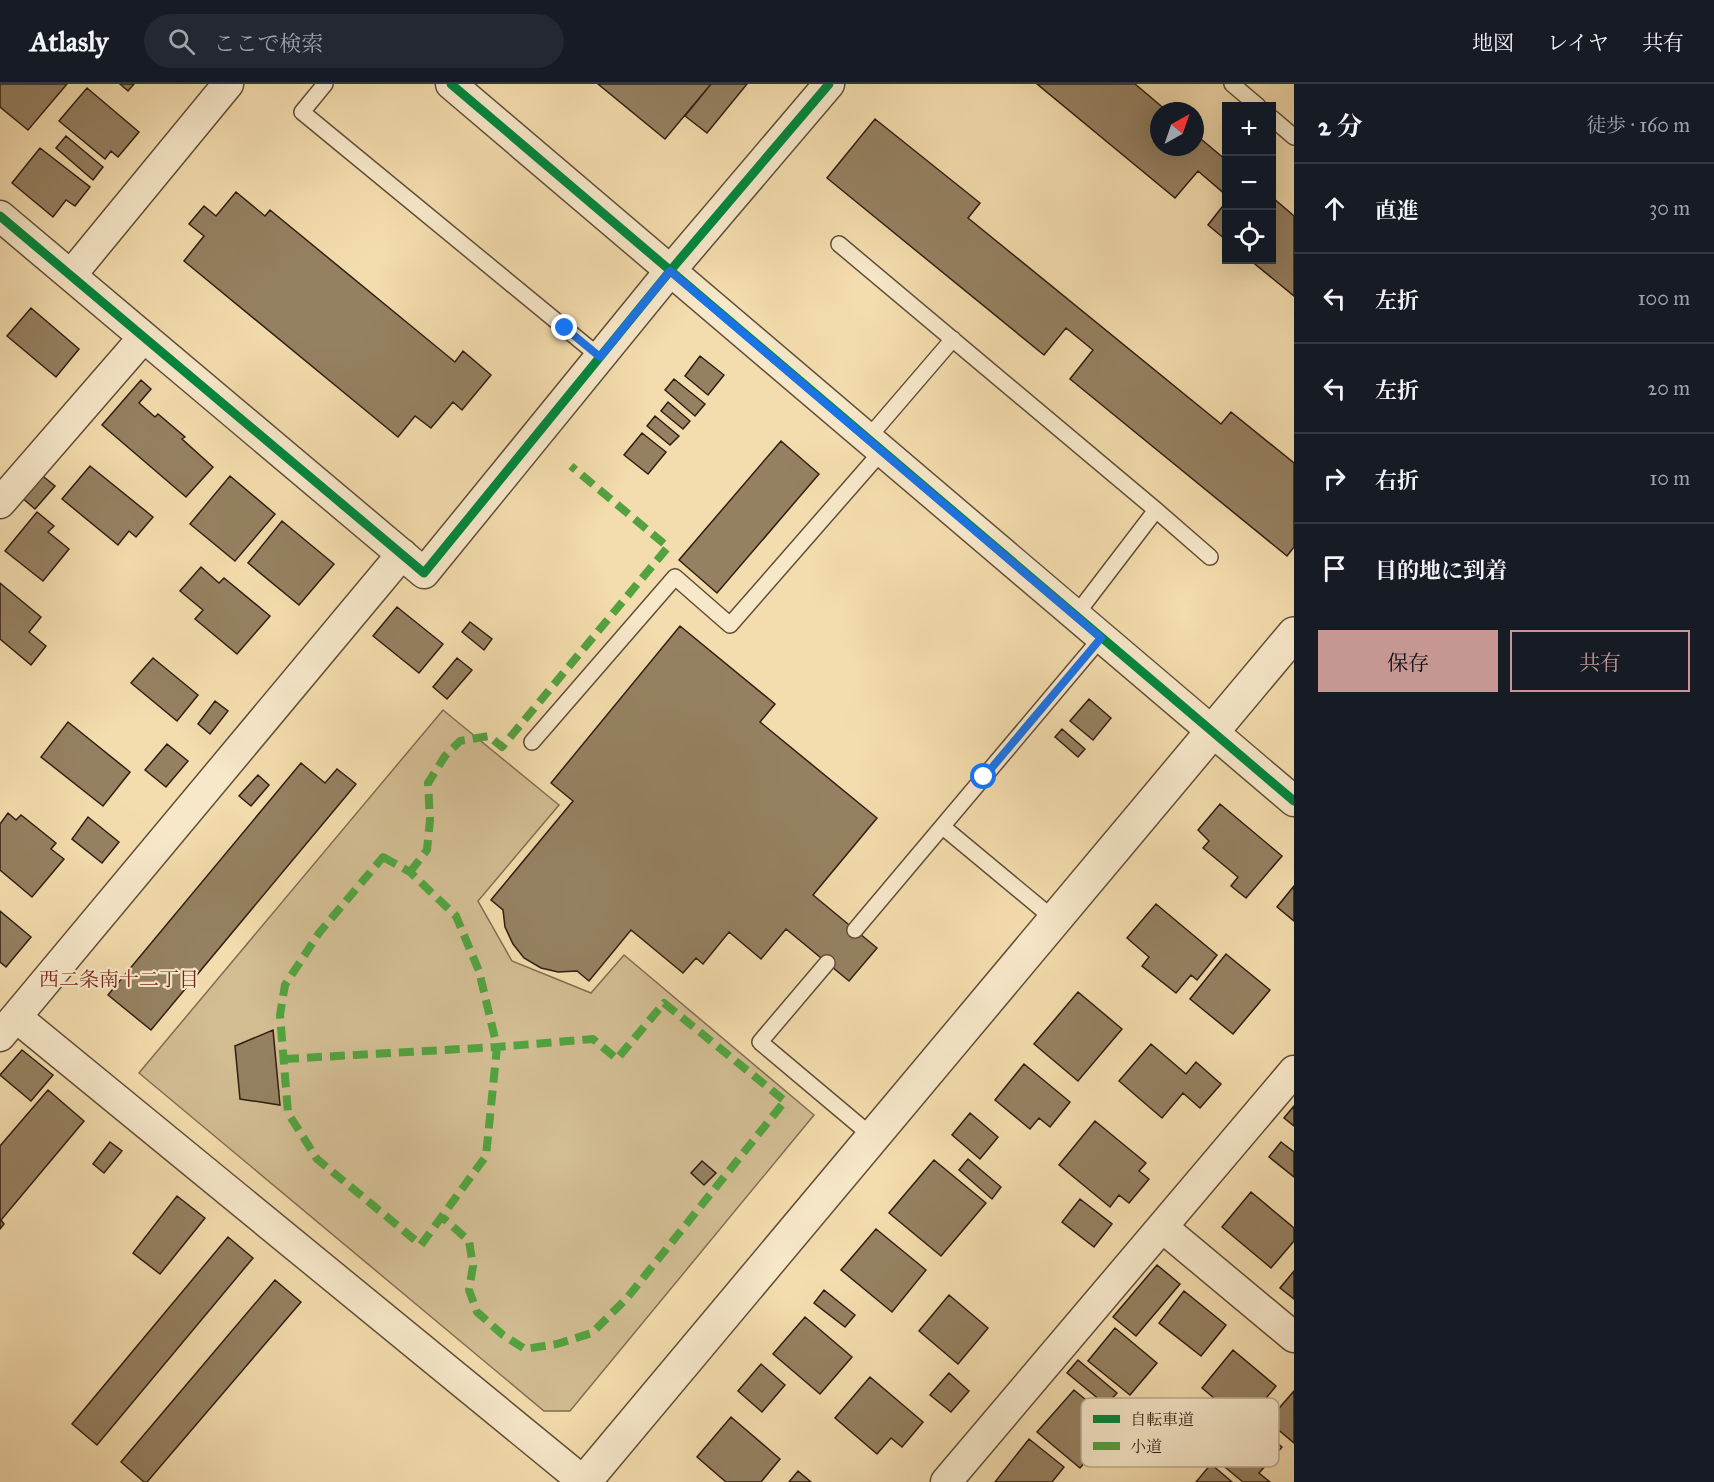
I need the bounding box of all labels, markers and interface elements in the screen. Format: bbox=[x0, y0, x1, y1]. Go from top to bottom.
search box bbox=[144, 14, 564, 68]
text: Atlasly bbox=[30, 24, 108, 59]
icon: search bbox=[165, 25, 198, 58]
text: ここで検索 bbox=[213, 30, 323, 57]
text: 地図 bbox=[1472, 30, 1514, 56]
text: レイヤ bbox=[1547, 30, 1609, 56]
text: 共有 bbox=[1642, 30, 1684, 56]
north arrow bbox=[1150, 102, 1204, 156]
map controls bbox=[1222, 102, 1276, 264]
button: + bbox=[1222, 102, 1276, 156]
text: 2 分 bbox=[1318, 110, 1362, 142]
text: 徒歩 · 160 m bbox=[1586, 113, 1690, 137]
button: − bbox=[1222, 156, 1276, 210]
icon: ahead bbox=[1318, 192, 1351, 225]
text: 30 m bbox=[1649, 196, 1690, 220]
text: 直進 bbox=[1375, 197, 1419, 224]
button: locate bbox=[1222, 210, 1276, 264]
icon: left bbox=[1318, 282, 1351, 315]
text: 100 m bbox=[1638, 286, 1690, 310]
text: 左折 bbox=[1375, 287, 1419, 314]
route end bbox=[551, 314, 577, 340]
icon: left bbox=[1318, 372, 1351, 405]
text: 20 m bbox=[1647, 376, 1690, 400]
text: 左折 bbox=[1375, 377, 1419, 404]
icon: right bbox=[1318, 462, 1351, 495]
text: 10 m bbox=[1649, 466, 1690, 490]
text: 右折 bbox=[1375, 467, 1419, 494]
icon: arrive bbox=[1318, 552, 1351, 585]
text: 目的地に到着 bbox=[1375, 557, 1507, 584]
button: 保存 bbox=[1318, 630, 1498, 692]
button: 共有 bbox=[1510, 630, 1690, 692]
route start bbox=[970, 763, 996, 789]
district label: 西二条南十二丁目 bbox=[39, 967, 199, 991]
legend bbox=[1081, 1398, 1279, 1467]
text: 自転車道 bbox=[1130, 1410, 1194, 1429]
text: 小道 bbox=[1130, 1437, 1162, 1456]

